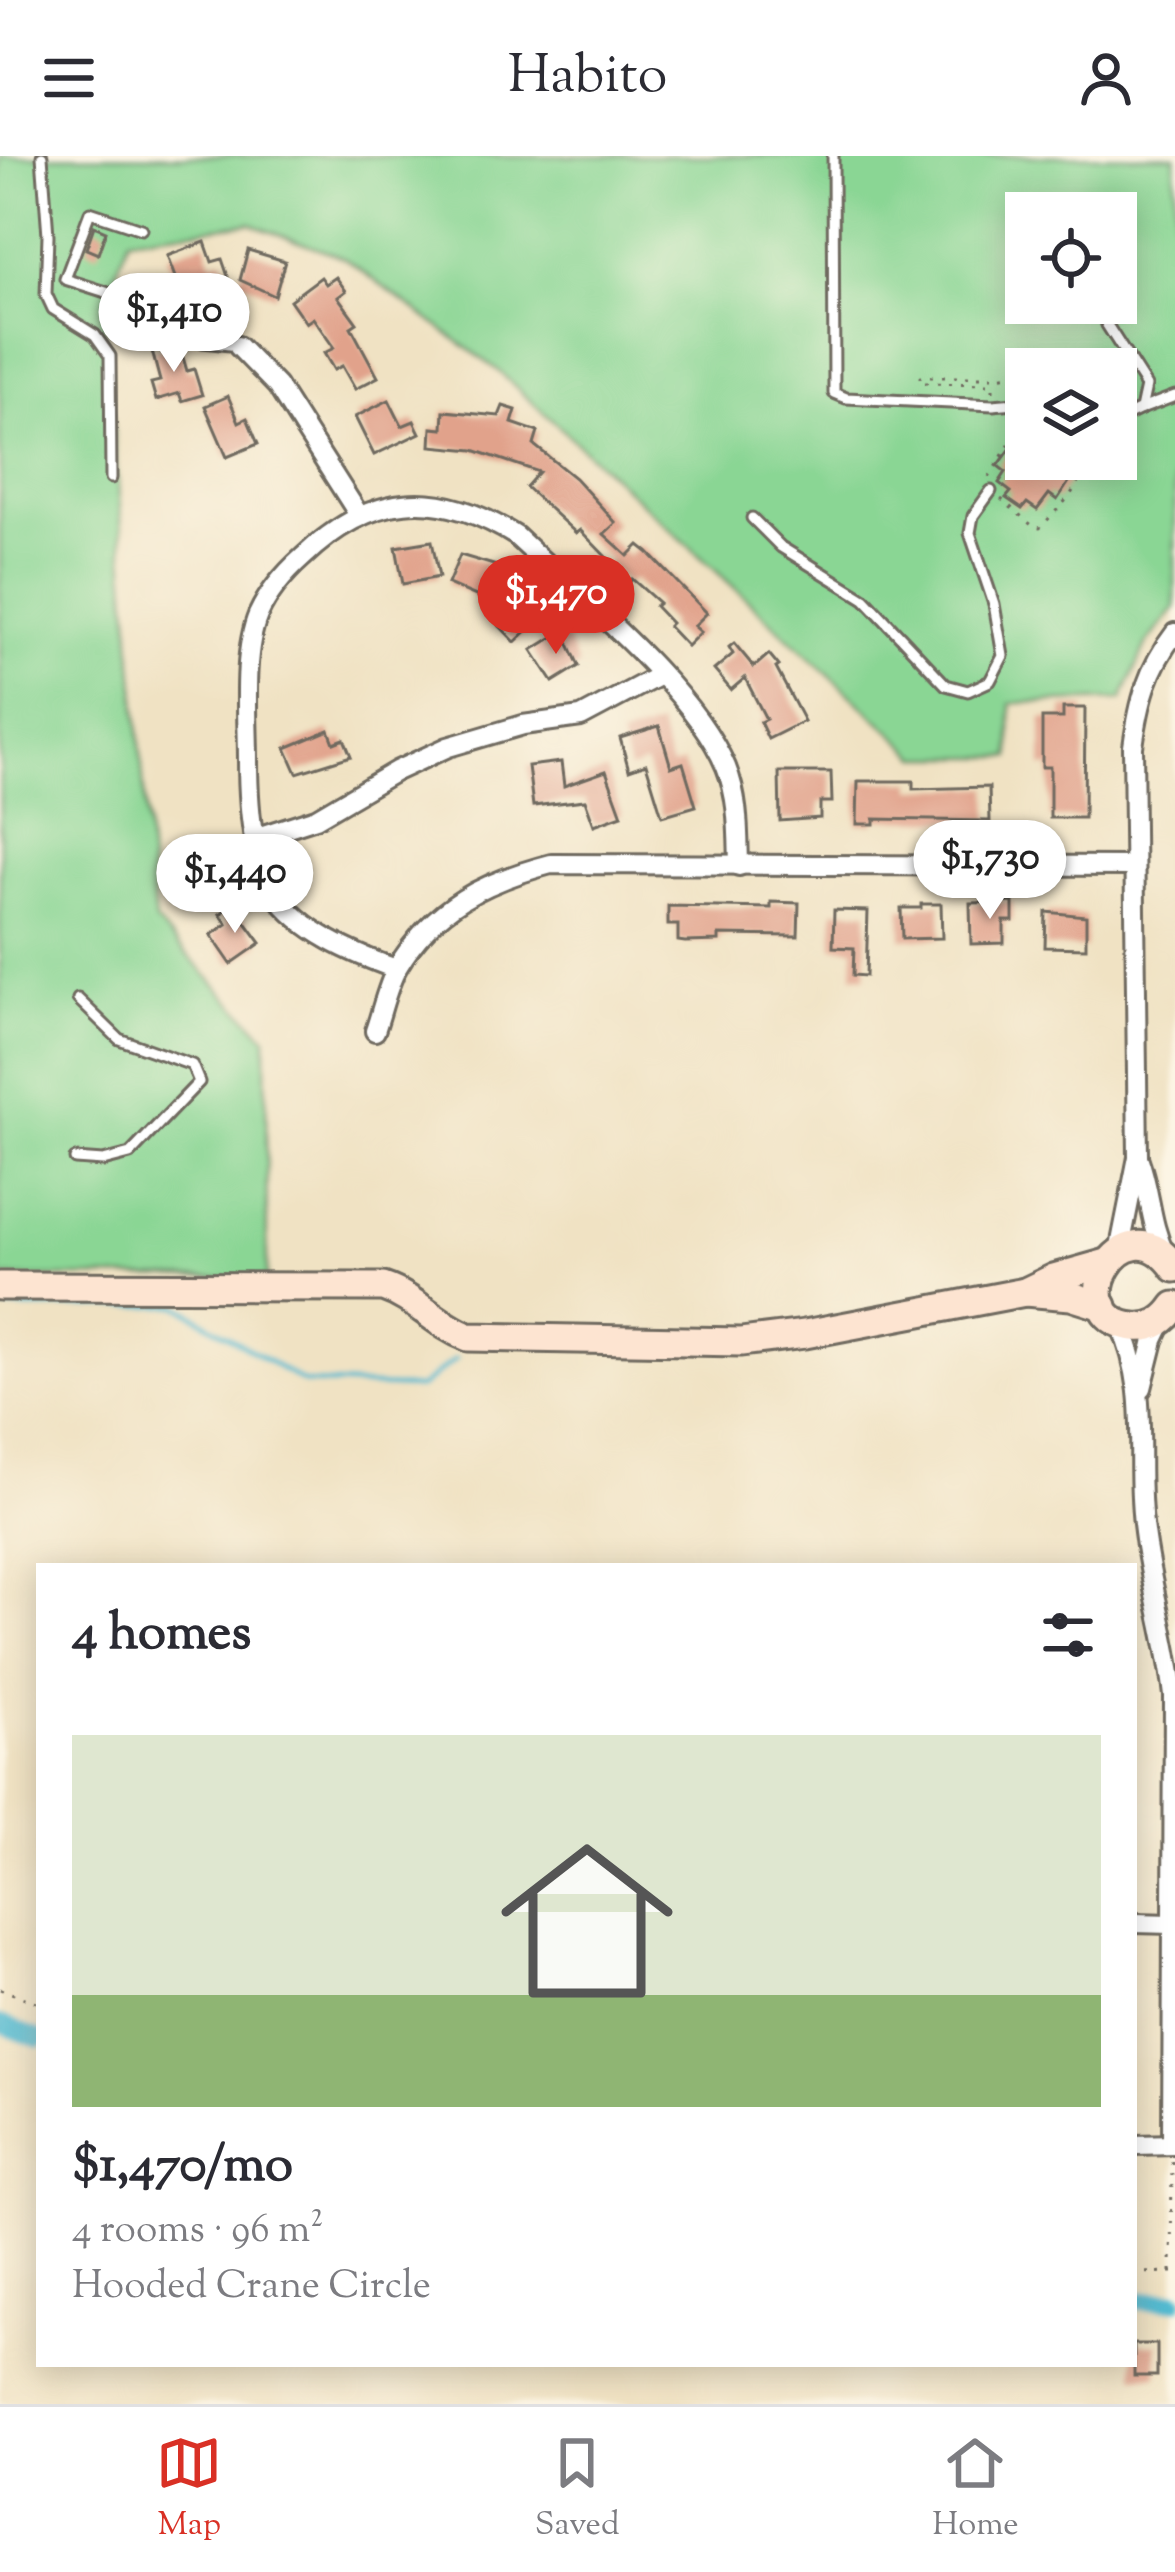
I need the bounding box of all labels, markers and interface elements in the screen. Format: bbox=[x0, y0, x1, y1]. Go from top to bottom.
text: Habito bbox=[508, 39, 667, 117]
icon: menu bbox=[36, 45, 102, 111]
icon: person bbox=[1073, 45, 1139, 111]
map controls bbox=[1005, 192, 1137, 480]
button: locate bbox=[1005, 192, 1137, 324]
pin: $1,410 bbox=[76, 273, 272, 375]
text: $1,410 bbox=[126, 284, 222, 340]
button: layers bbox=[1005, 348, 1137, 480]
pin: $1,470 bbox=[458, 555, 654, 657]
text: $1,470 bbox=[505, 566, 607, 622]
pin: $1,730 bbox=[892, 820, 1088, 922]
text: $1,730 bbox=[940, 831, 1040, 887]
pin: $1,440 bbox=[137, 834, 333, 936]
text: $1,440 bbox=[183, 845, 287, 901]
text: 4 homes bbox=[72, 1599, 251, 1672]
icon: filters bbox=[1035, 1602, 1101, 1668]
icon: home bbox=[479, 1813, 695, 2029]
text: $1,470/mo bbox=[72, 2131, 293, 2204]
text: 4 rooms · 96 m² bbox=[72, 2204, 323, 2260]
text: Hooded Crane Circle bbox=[72, 2260, 431, 2316]
tab: Map bbox=[156, 2430, 222, 2550]
tab: Saved bbox=[535, 2430, 620, 2550]
tab: Home bbox=[932, 2430, 1019, 2550]

